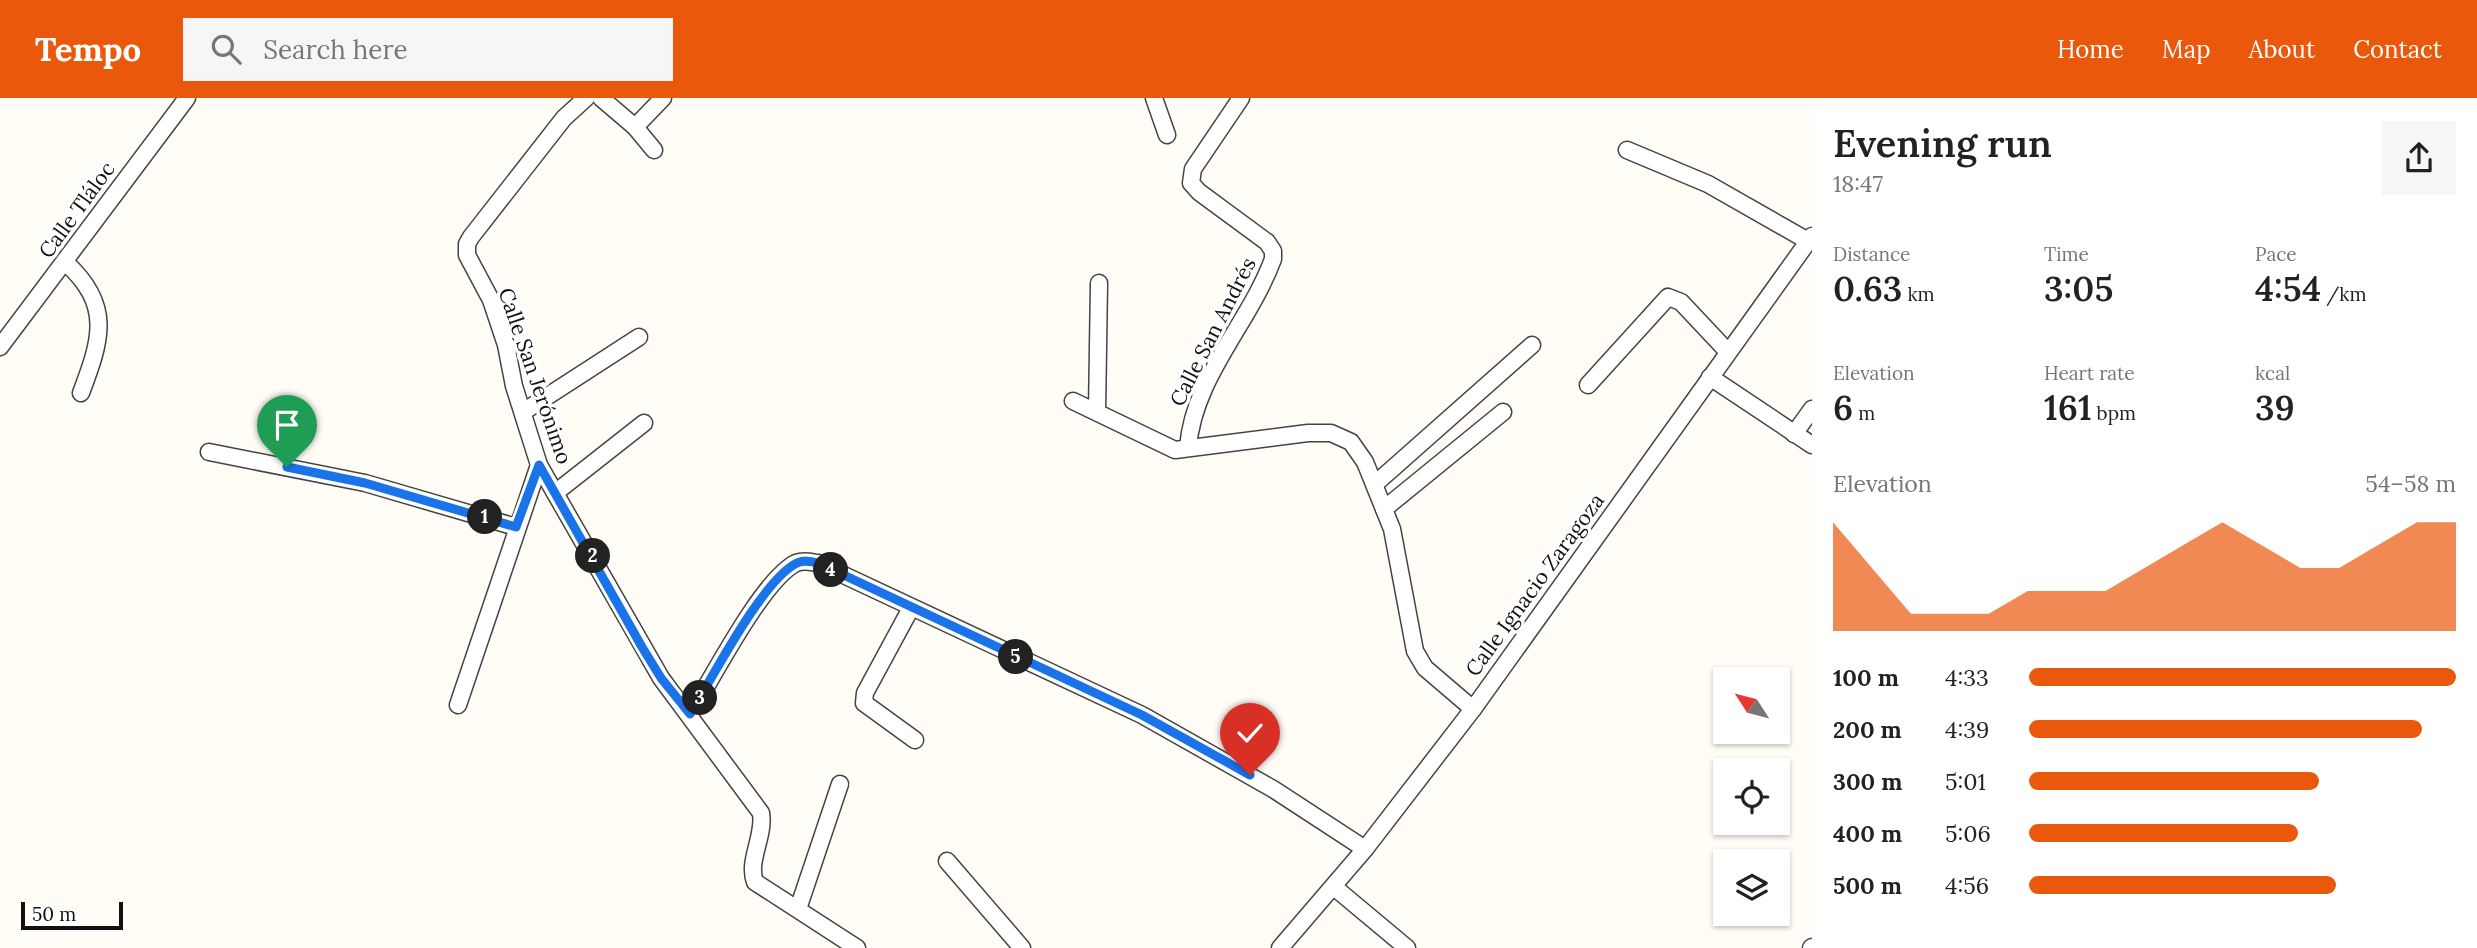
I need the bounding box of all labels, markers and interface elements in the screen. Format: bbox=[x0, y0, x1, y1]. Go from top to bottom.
search box bbox=[183, 18, 673, 81]
text: Tempo bbox=[35, 28, 141, 70]
icon: search bbox=[207, 30, 245, 68]
text: Search here bbox=[263, 33, 408, 66]
text: Home bbox=[2057, 34, 2124, 65]
text: Map bbox=[2162, 34, 2211, 65]
text: About bbox=[2249, 34, 2315, 65]
text: Contact bbox=[2353, 34, 2442, 65]
text: Evening run bbox=[1833, 119, 2052, 167]
button: share bbox=[2382, 121, 2456, 195]
street label: Calle Tláloc bbox=[32, 156, 121, 263]
text: 18:47 bbox=[1833, 169, 1883, 198]
text: Distance bbox=[1833, 242, 1910, 266]
text: Time bbox=[2044, 242, 2089, 266]
text: Pace bbox=[2255, 242, 2297, 266]
street label: Calle San Andrés bbox=[1163, 253, 1262, 411]
text: 0.63 bbox=[1833, 266, 1902, 311]
text: 3:05 bbox=[2044, 266, 2113, 311]
text: 4:54 bbox=[2255, 266, 2321, 311]
text: km bbox=[1902, 282, 1935, 306]
text: /km bbox=[2321, 282, 2366, 306]
street label: Calle San Jerónimo bbox=[493, 284, 578, 468]
text: Elevation bbox=[1833, 361, 1915, 385]
text: Heart rate bbox=[2044, 361, 2135, 385]
text: kcal bbox=[2255, 361, 2290, 385]
text: 6 bbox=[1833, 385, 1853, 430]
text: 161 bbox=[2044, 385, 2092, 430]
text: 39 bbox=[2255, 385, 2295, 430]
pin bbox=[257, 395, 317, 467]
text: m bbox=[1853, 401, 1875, 425]
text: bpm bbox=[2092, 401, 2136, 425]
icon: arrive bbox=[268, 406, 306, 444]
text: Elevation bbox=[1833, 469, 1932, 498]
text: 54–58 m bbox=[2365, 469, 2456, 498]
street label: Calle Ignacio Zaragoza bbox=[1459, 488, 1610, 681]
pin: 1 bbox=[468, 500, 503, 534]
text: 1 bbox=[481, 504, 488, 528]
pin: 2 bbox=[576, 538, 610, 574]
text: 2 bbox=[587, 543, 598, 567]
pin: 4 bbox=[814, 552, 848, 588]
text: 4 bbox=[825, 557, 836, 581]
pin: 5 bbox=[998, 640, 1034, 674]
text: 5 bbox=[1010, 644, 1021, 668]
text: 100 m bbox=[1833, 663, 1899, 692]
text: 4:33 bbox=[1945, 663, 1989, 692]
north arrow bbox=[1713, 667, 1790, 744]
map controls bbox=[1713, 667, 1790, 926]
pin: 3 bbox=[682, 680, 718, 716]
text: 3 bbox=[694, 685, 705, 709]
pin bbox=[1220, 703, 1280, 775]
icon: check bbox=[1231, 714, 1269, 752]
text: 200 m bbox=[1833, 715, 1902, 744]
text: 4:39 bbox=[1945, 715, 1989, 744]
button: locate bbox=[1713, 758, 1790, 835]
text: 300 m bbox=[1833, 767, 1902, 796]
text: 5:01 bbox=[1945, 767, 1986, 796]
text: 400 m bbox=[1833, 819, 1902, 848]
text: 5:06 bbox=[1945, 819, 1991, 848]
button: layers bbox=[1713, 849, 1790, 926]
text: 500 m bbox=[1833, 871, 1902, 900]
text: 4:56 bbox=[1945, 871, 1989, 900]
scale bar bbox=[21, 899, 122, 931]
text: 50 m bbox=[32, 902, 76, 926]

